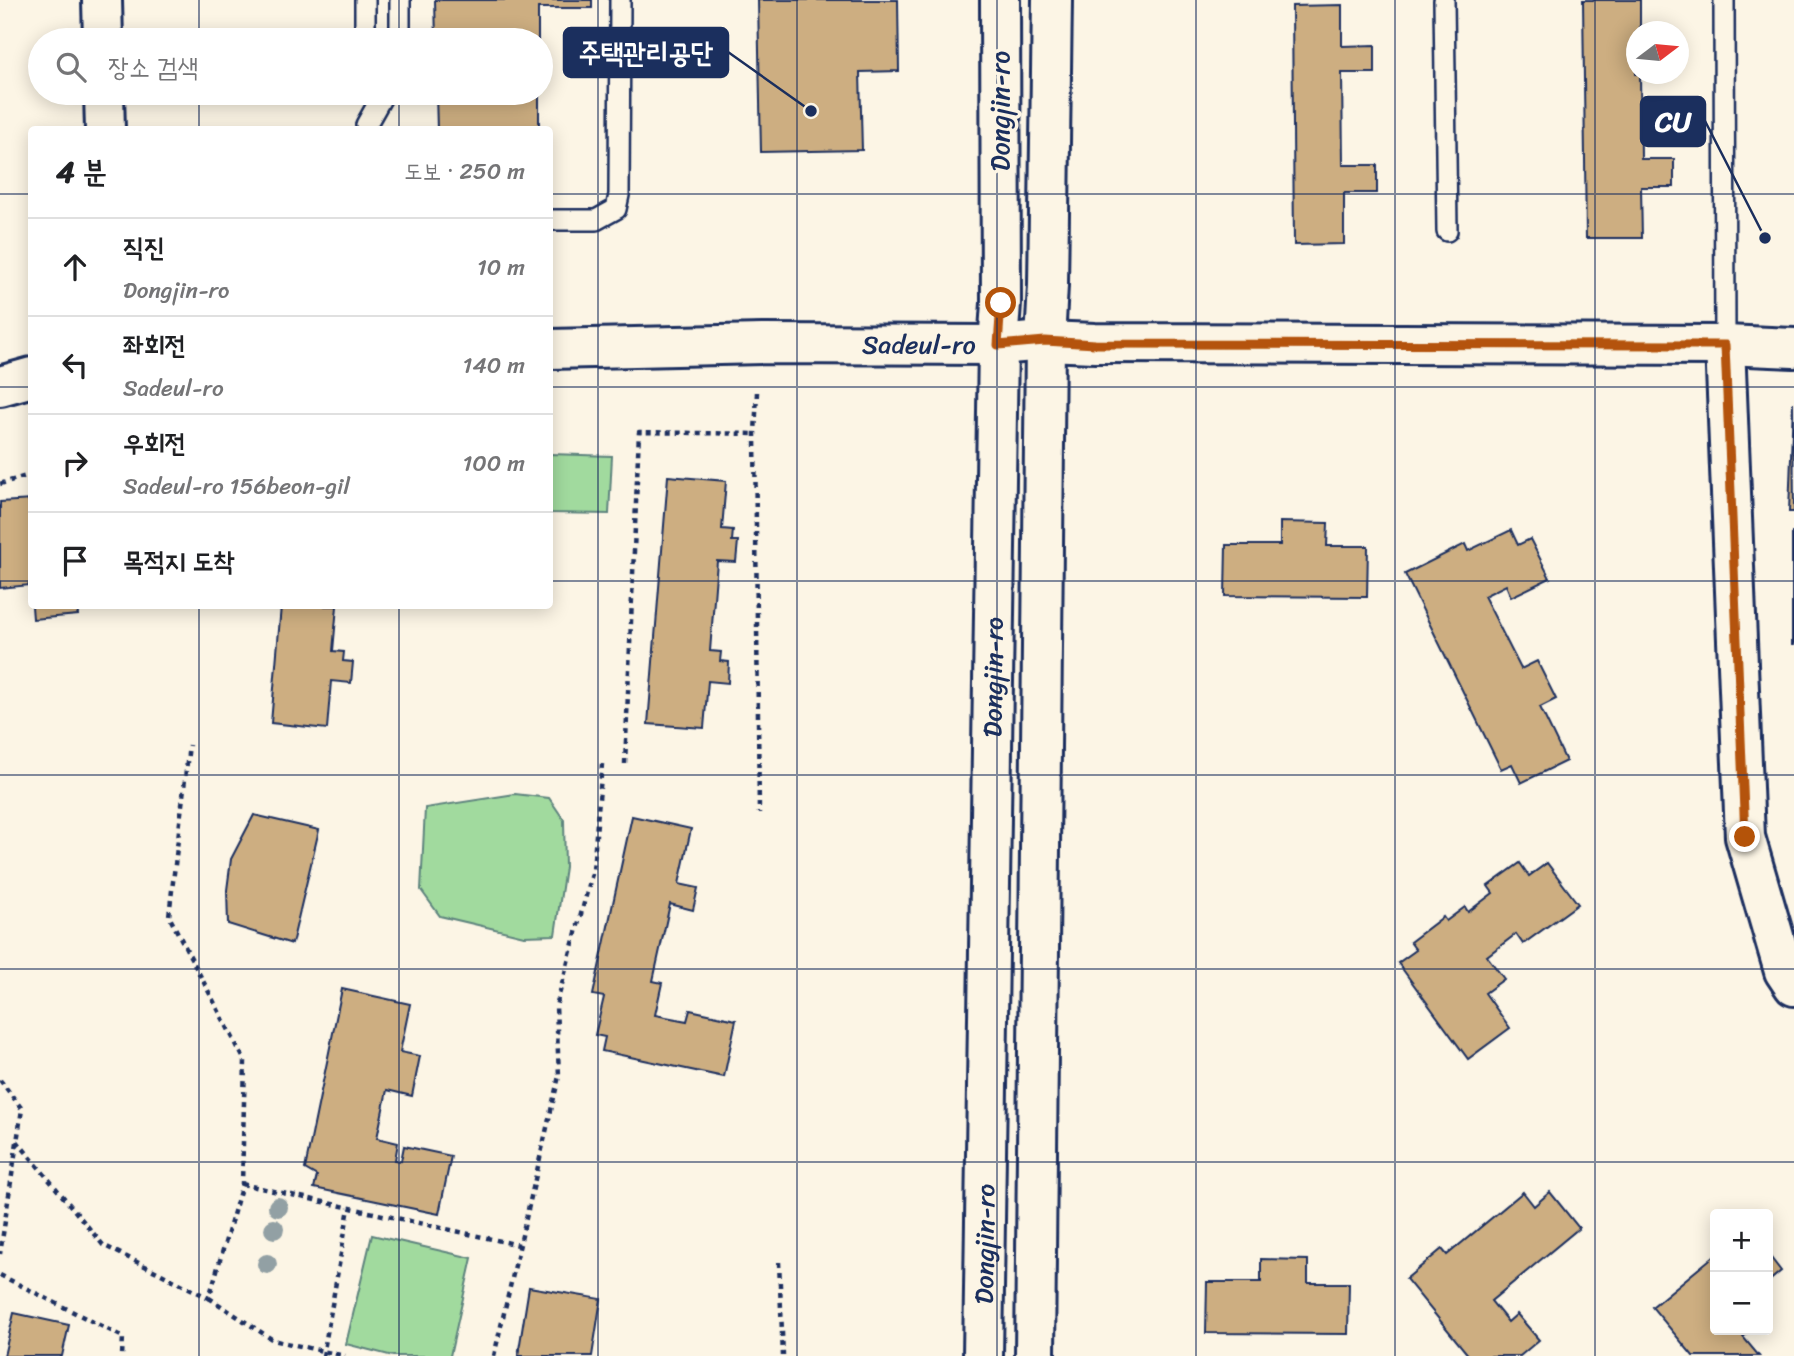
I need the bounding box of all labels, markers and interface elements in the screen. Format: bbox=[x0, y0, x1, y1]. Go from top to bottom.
north arrow bbox=[1626, 21, 1689, 84]
search box bbox=[28, 28, 553, 105]
callout: 주택관리공단 bbox=[564, 28, 728, 77]
text: 주택관리공단 bbox=[578, 28, 714, 77]
text: 장소 검색 bbox=[108, 44, 198, 90]
icon: search bbox=[52, 48, 90, 86]
street label: Dongjin-ro bbox=[977, 51, 1023, 171]
callout: CU bbox=[1641, 97, 1705, 146]
text: CU bbox=[1654, 97, 1692, 146]
text: 4 분 bbox=[56, 145, 107, 199]
text: 도보 · 250 m bbox=[404, 151, 525, 192]
text: 직진 bbox=[123, 224, 165, 270]
text: 10 m bbox=[477, 247, 525, 288]
icon: ahead bbox=[56, 248, 94, 286]
text: Dongjin-ro bbox=[123, 270, 229, 311]
route start bbox=[985, 287, 1016, 318]
street label: Sadeul-ro bbox=[862, 321, 976, 368]
text: 좌회전 bbox=[123, 322, 186, 368]
text: 140 m bbox=[463, 345, 525, 386]
icon: left bbox=[56, 346, 94, 384]
text: Sadeul-ro bbox=[123, 368, 224, 409]
text: 우회전 bbox=[123, 420, 186, 466]
text: 100 m bbox=[462, 443, 525, 484]
icon: right bbox=[56, 444, 94, 482]
text: Sadeul-ro 156beon-gil bbox=[123, 466, 350, 507]
text: 목적지 도착 bbox=[123, 538, 234, 584]
icon: arrive bbox=[56, 542, 94, 580]
street label: Dongjin-ro bbox=[969, 616, 1017, 738]
route end bbox=[1729, 821, 1760, 852]
street label: Dongjin-ro bbox=[961, 1183, 1009, 1305]
map controls bbox=[1710, 1209, 1773, 1335]
button: + bbox=[1710, 1209, 1773, 1272]
button: − bbox=[1710, 1272, 1773, 1335]

